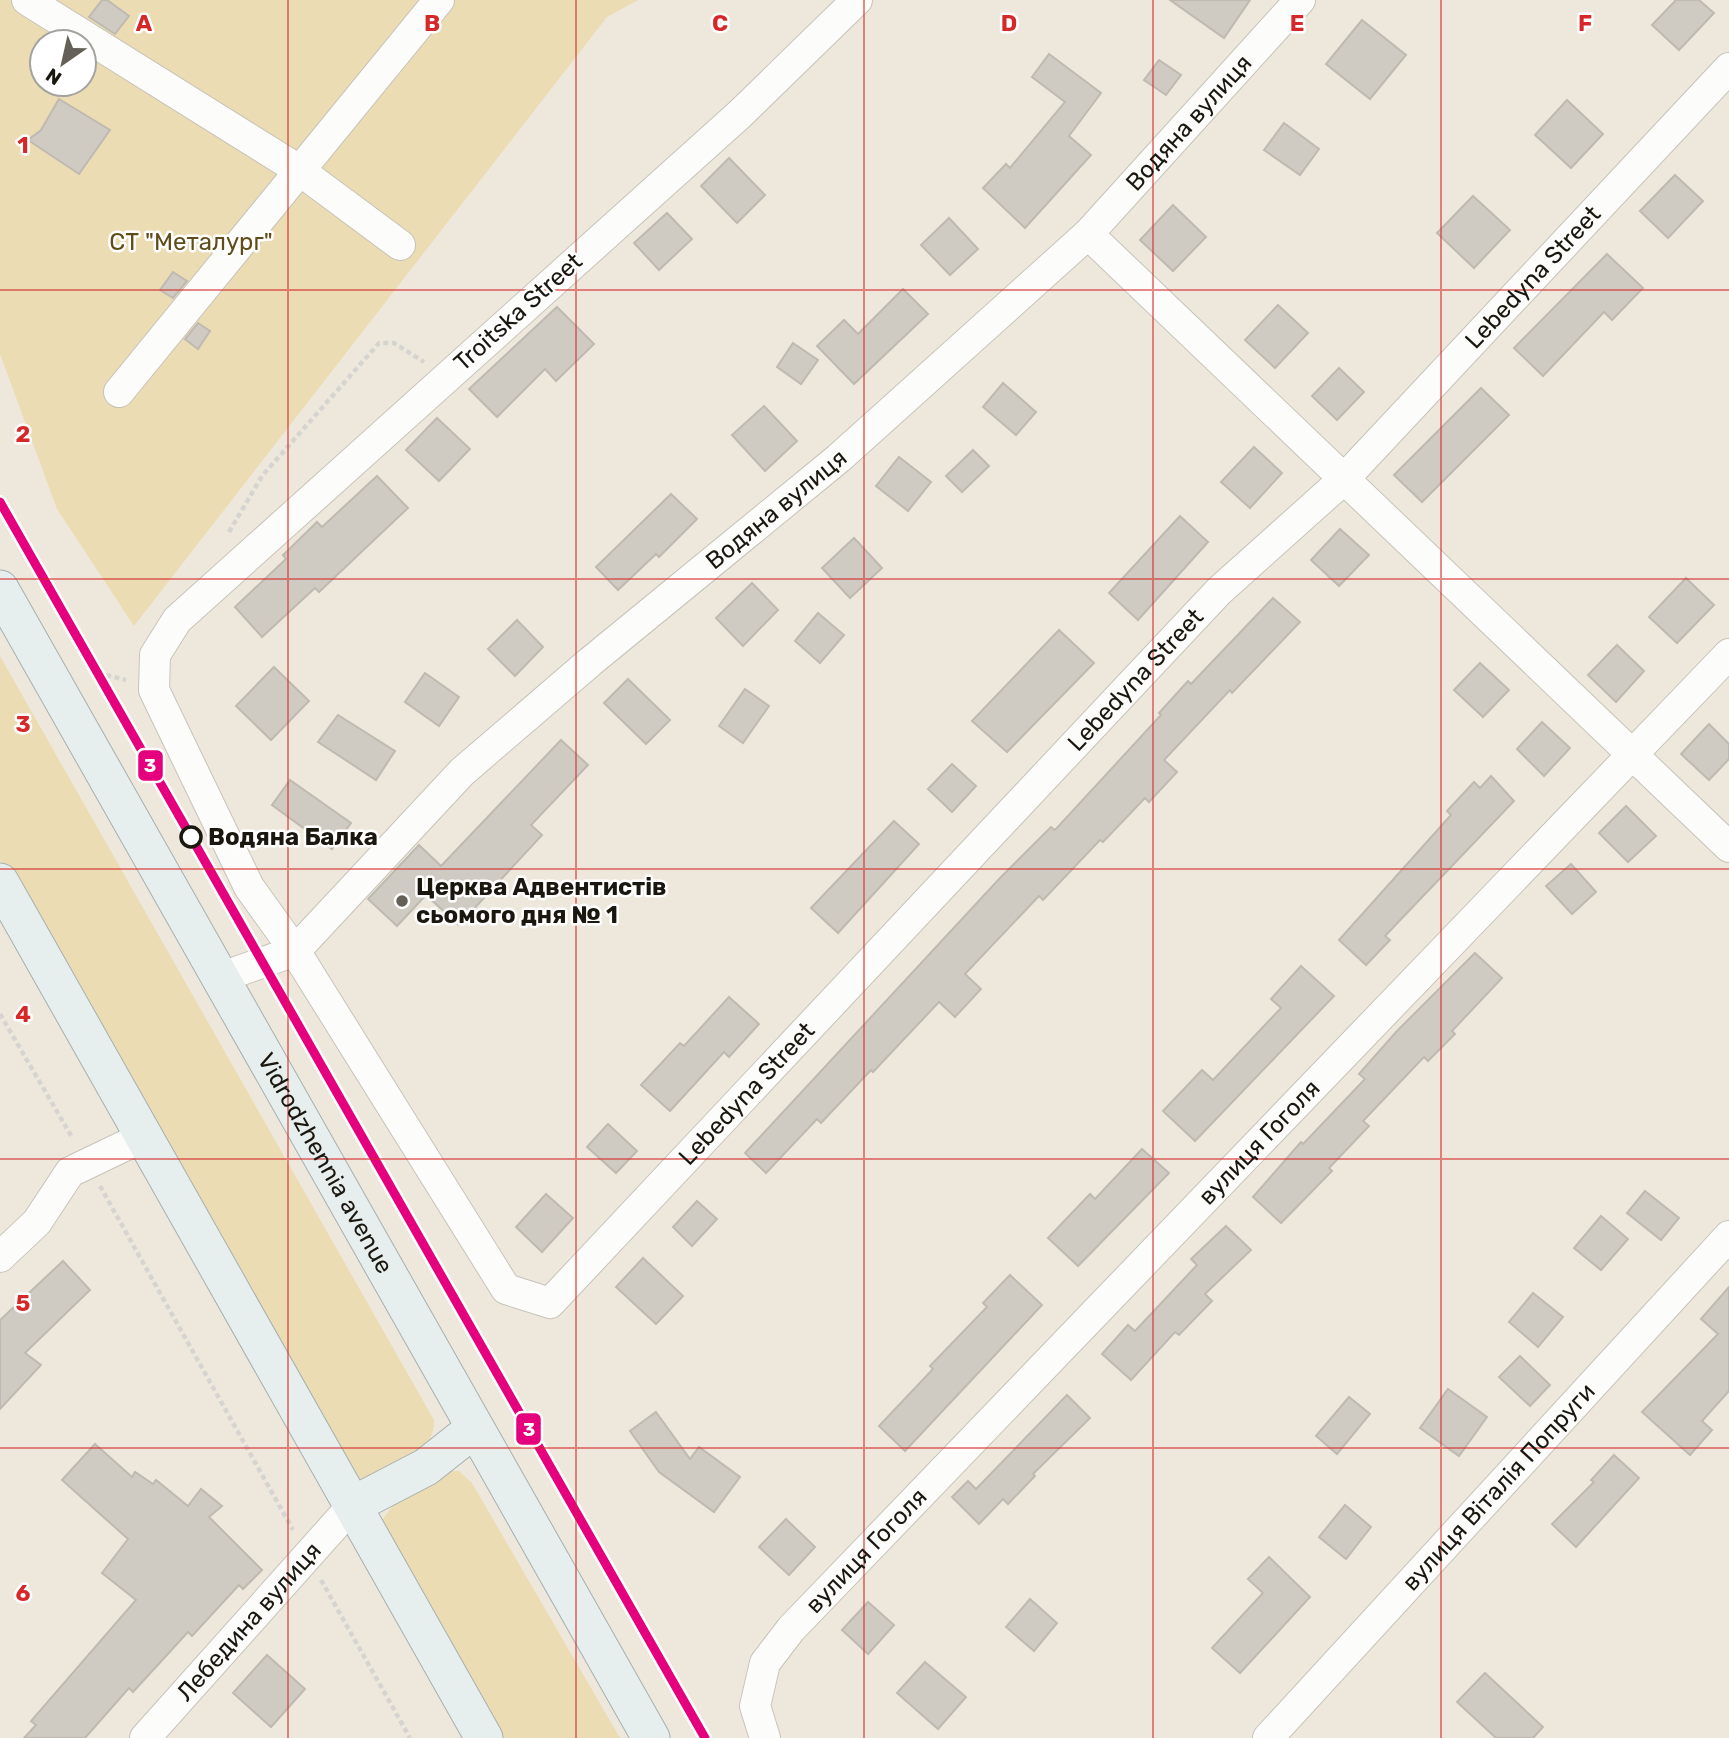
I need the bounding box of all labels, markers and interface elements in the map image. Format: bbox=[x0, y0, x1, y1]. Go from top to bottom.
text: A bbox=[136, 9, 153, 37]
text: B bbox=[424, 9, 440, 37]
text: C bbox=[712, 9, 728, 37]
text: D bbox=[1001, 9, 1017, 37]
text: E bbox=[1290, 9, 1304, 37]
text: F bbox=[1578, 9, 1592, 37]
north arrow bbox=[28, 28, 98, 98]
street label: Водяна вулиця bbox=[1120, 49, 1257, 196]
text: N bbox=[42, 63, 66, 90]
text: 1 bbox=[17, 131, 29, 159]
street label: Lebedyna Street bbox=[1459, 200, 1606, 354]
park label: СТ "Металург" bbox=[109, 228, 273, 256]
street label: Troitska Street bbox=[448, 247, 588, 377]
text: 2 bbox=[16, 420, 30, 448]
street label: Водяна вулиця bbox=[700, 444, 852, 575]
street label: Lebedyna Street bbox=[1062, 603, 1209, 757]
text: 3 bbox=[15, 710, 31, 738]
line badge: 3 bbox=[137, 749, 164, 782]
text: 3 bbox=[144, 754, 156, 777]
place label: Водяна Балка bbox=[208, 823, 378, 851]
marker: Водяна Балка bbox=[180, 826, 202, 848]
place label: Церква Адвентистів сьомого дня № 1 bbox=[416, 873, 667, 929]
marker: Церква Адвентистів сьомого дня № 1 bbox=[394, 893, 410, 909]
text: 4 bbox=[15, 1000, 31, 1028]
street label: Lebedyna Street bbox=[673, 1017, 820, 1171]
street label: Vidrodzhennia avenue bbox=[252, 1048, 399, 1278]
street label: вулиця Гоголя bbox=[1193, 1074, 1326, 1210]
text: 5 bbox=[16, 1289, 31, 1317]
street label: вулиця Віталія Попруги bbox=[1397, 1377, 1601, 1596]
line badge: 3 bbox=[515, 1412, 542, 1446]
text: 3 bbox=[523, 1418, 535, 1441]
street label: вулиця Гоголя bbox=[800, 1483, 933, 1619]
street label: Лебедина вулиця bbox=[171, 1537, 327, 1707]
text: 6 bbox=[16, 1579, 31, 1607]

